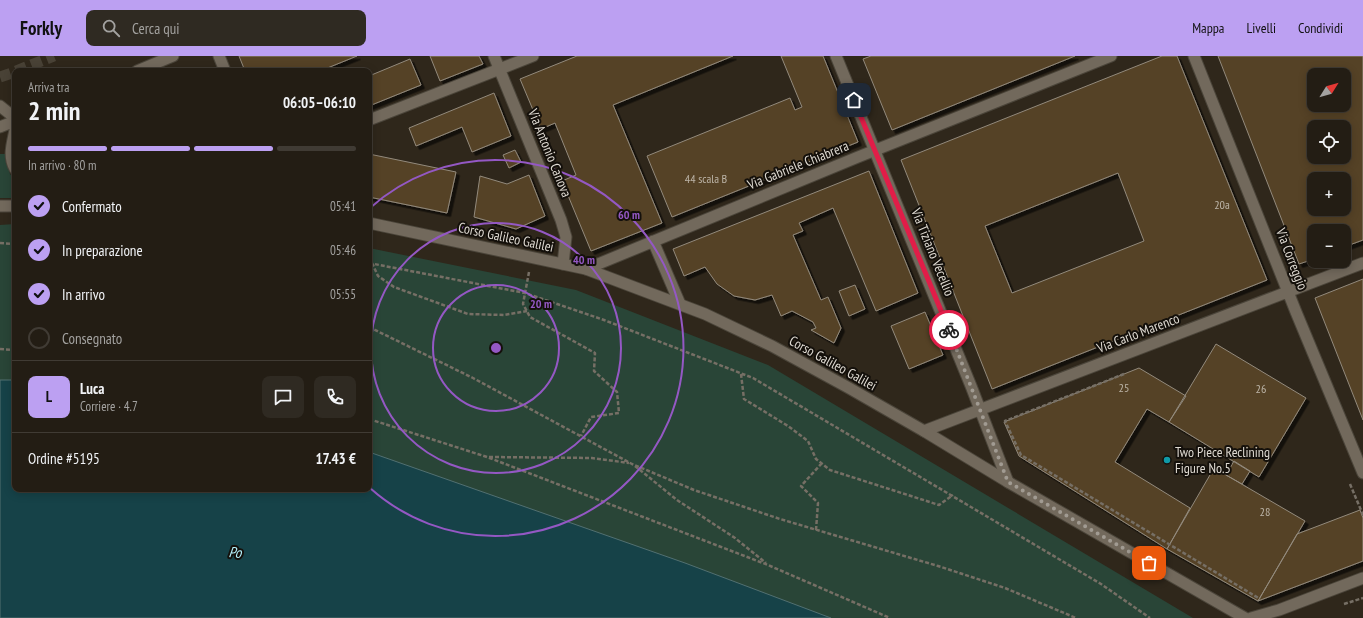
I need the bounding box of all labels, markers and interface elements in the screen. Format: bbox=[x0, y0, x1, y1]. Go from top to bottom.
search box bbox=[86, 10, 366, 46]
text: Forkly bbox=[20, 16, 62, 40]
icon: search bbox=[100, 17, 122, 39]
text: Cerca qui bbox=[132, 19, 180, 38]
text: Mappa bbox=[1192, 19, 1224, 37]
text: Livelli bbox=[1246, 19, 1276, 37]
text: Condividi bbox=[1298, 19, 1343, 37]
north arrow bbox=[1307, 68, 1351, 112]
map controls bbox=[1307, 68, 1351, 268]
text: Arriva tra bbox=[28, 79, 69, 96]
pin bbox=[837, 83, 871, 117]
icon: home bbox=[843, 89, 865, 111]
text: 06:05–06:10 bbox=[283, 93, 356, 112]
text: 2 min bbox=[28, 94, 81, 127]
street label: Via Antonio Canova bbox=[524, 105, 576, 200]
button: locate bbox=[1307, 120, 1351, 164]
street label: Via Gabriele Chiabrera bbox=[744, 136, 851, 194]
text: In arrivo · 80 m bbox=[28, 157, 97, 174]
house number: 44 scala B bbox=[685, 171, 727, 186]
button: + bbox=[1307, 172, 1351, 216]
icon: check bbox=[28, 195, 50, 217]
text: Confermato bbox=[62, 197, 122, 216]
house number: 20a bbox=[1214, 197, 1230, 212]
text: 05:41 bbox=[330, 198, 356, 215]
street label: Via Tiziano Vecellio bbox=[907, 205, 959, 299]
text: 60 m bbox=[618, 207, 640, 222]
street label: Corso Galileo Galilei bbox=[457, 218, 555, 256]
button: − bbox=[1307, 224, 1351, 268]
street label: Via Correggio bbox=[1272, 225, 1312, 292]
icon: check bbox=[28, 239, 50, 261]
text: In preparazione bbox=[62, 241, 143, 260]
text: 05:46 bbox=[330, 242, 356, 259]
text: 40 m bbox=[573, 252, 595, 267]
icon: check bbox=[28, 283, 50, 305]
text: In arrivo bbox=[62, 285, 105, 304]
text: 05:55 bbox=[330, 286, 356, 303]
text: 20 m bbox=[530, 296, 552, 311]
street label: Via Carlo Marenco bbox=[1093, 309, 1182, 357]
courier bbox=[929, 310, 969, 350]
icon: bike bbox=[938, 319, 960, 341]
text: Consegnato bbox=[62, 329, 122, 348]
street label: Corso Galileo Galilei bbox=[786, 332, 880, 394]
centre of rings bbox=[489, 341, 503, 355]
button: chat bbox=[262, 376, 304, 418]
button: phone bbox=[314, 376, 356, 418]
text: Luca bbox=[80, 379, 105, 398]
house number: 25 bbox=[1119, 380, 1129, 395]
house number: 26 bbox=[1256, 381, 1266, 396]
text: L bbox=[46, 387, 52, 406]
text: Corriere · 4.7 bbox=[80, 398, 138, 415]
place label: Two Piece Reclining Figure No.5 bbox=[1175, 443, 1270, 477]
text: Ordine #5195 bbox=[28, 449, 100, 468]
text: 17.43 € bbox=[315, 449, 356, 468]
marker: Two Piece Reclining Figure No.5 bbox=[1162, 455, 1172, 465]
house number: 28 bbox=[1260, 504, 1270, 519]
water label: Po bbox=[228, 542, 244, 562]
pin bbox=[1132, 546, 1166, 580]
icon: bag bbox=[1138, 552, 1160, 574]

